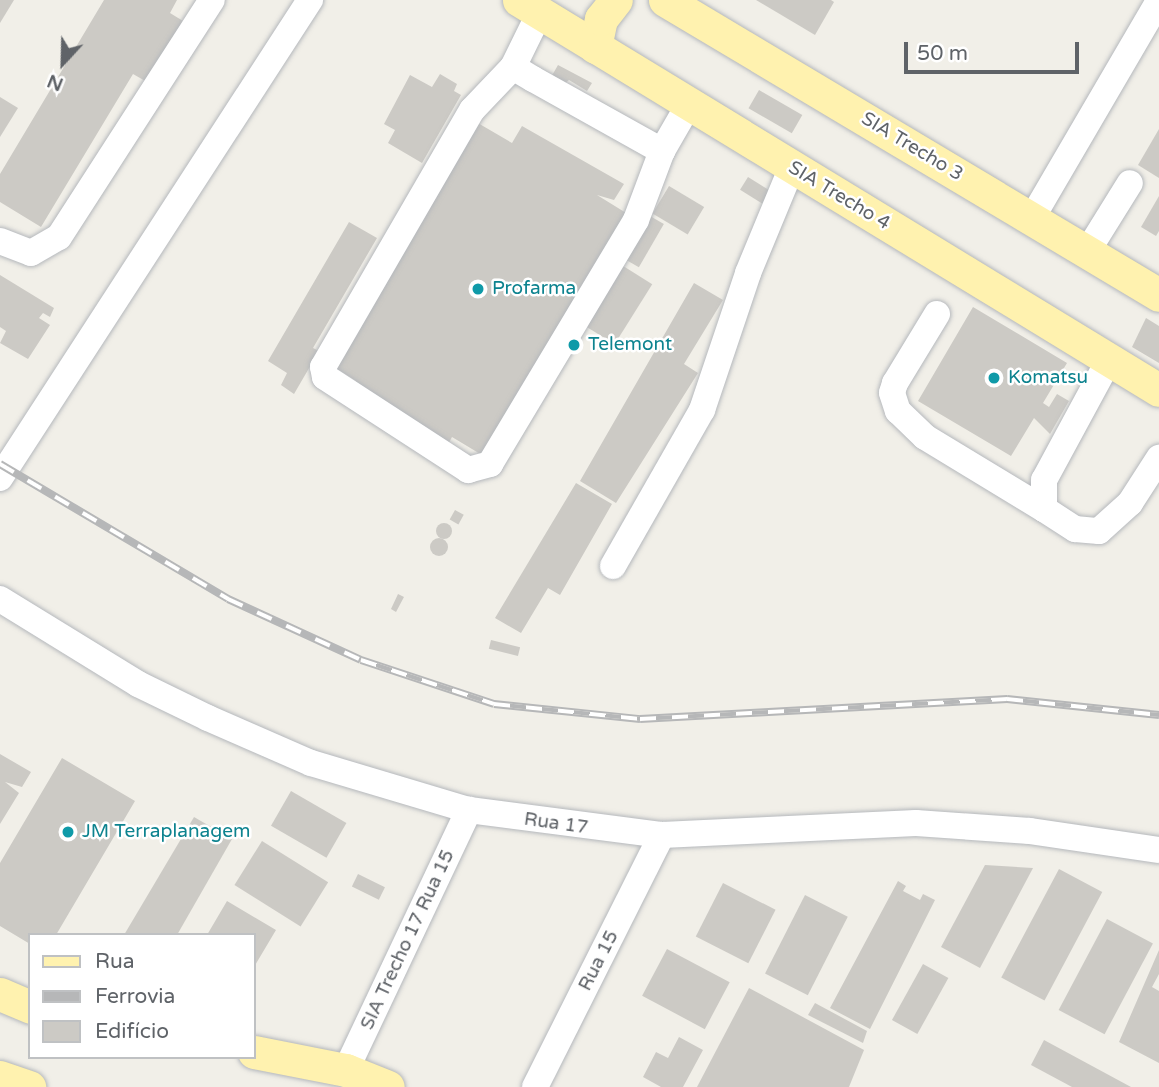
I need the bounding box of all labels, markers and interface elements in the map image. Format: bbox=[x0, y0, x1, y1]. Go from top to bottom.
north arrow bbox=[28, 28, 98, 98]
scale bar bbox=[907, 28, 1082, 72]
text: 50 m bbox=[917, 41, 968, 66]
text: N bbox=[44, 69, 66, 96]
street label: SIA Trecho 3 bbox=[857, 108, 967, 186]
street label: SIA Trecho 4 bbox=[784, 157, 894, 235]
place label: Profarma bbox=[492, 278, 576, 300]
marker: Profarma bbox=[470, 281, 486, 297]
place label: Telemont bbox=[588, 334, 672, 356]
marker: Telemont bbox=[566, 337, 582, 353]
place label: Komatsu bbox=[1008, 367, 1088, 389]
marker: Komatsu bbox=[986, 370, 1002, 386]
street label: Rua 17 bbox=[522, 808, 590, 840]
place label: JM Terraplanagem bbox=[82, 821, 250, 843]
marker: JM Terraplanagem bbox=[60, 824, 76, 840]
street label: SIA Trecho 17 Rua 15 bbox=[356, 846, 460, 1034]
street label: Rua 15 bbox=[574, 927, 624, 995]
legend bbox=[28, 933, 256, 1059]
text: Rua bbox=[95, 949, 135, 974]
text: Ferrovia bbox=[95, 984, 175, 1009]
text: Edifício bbox=[95, 1019, 169, 1044]

